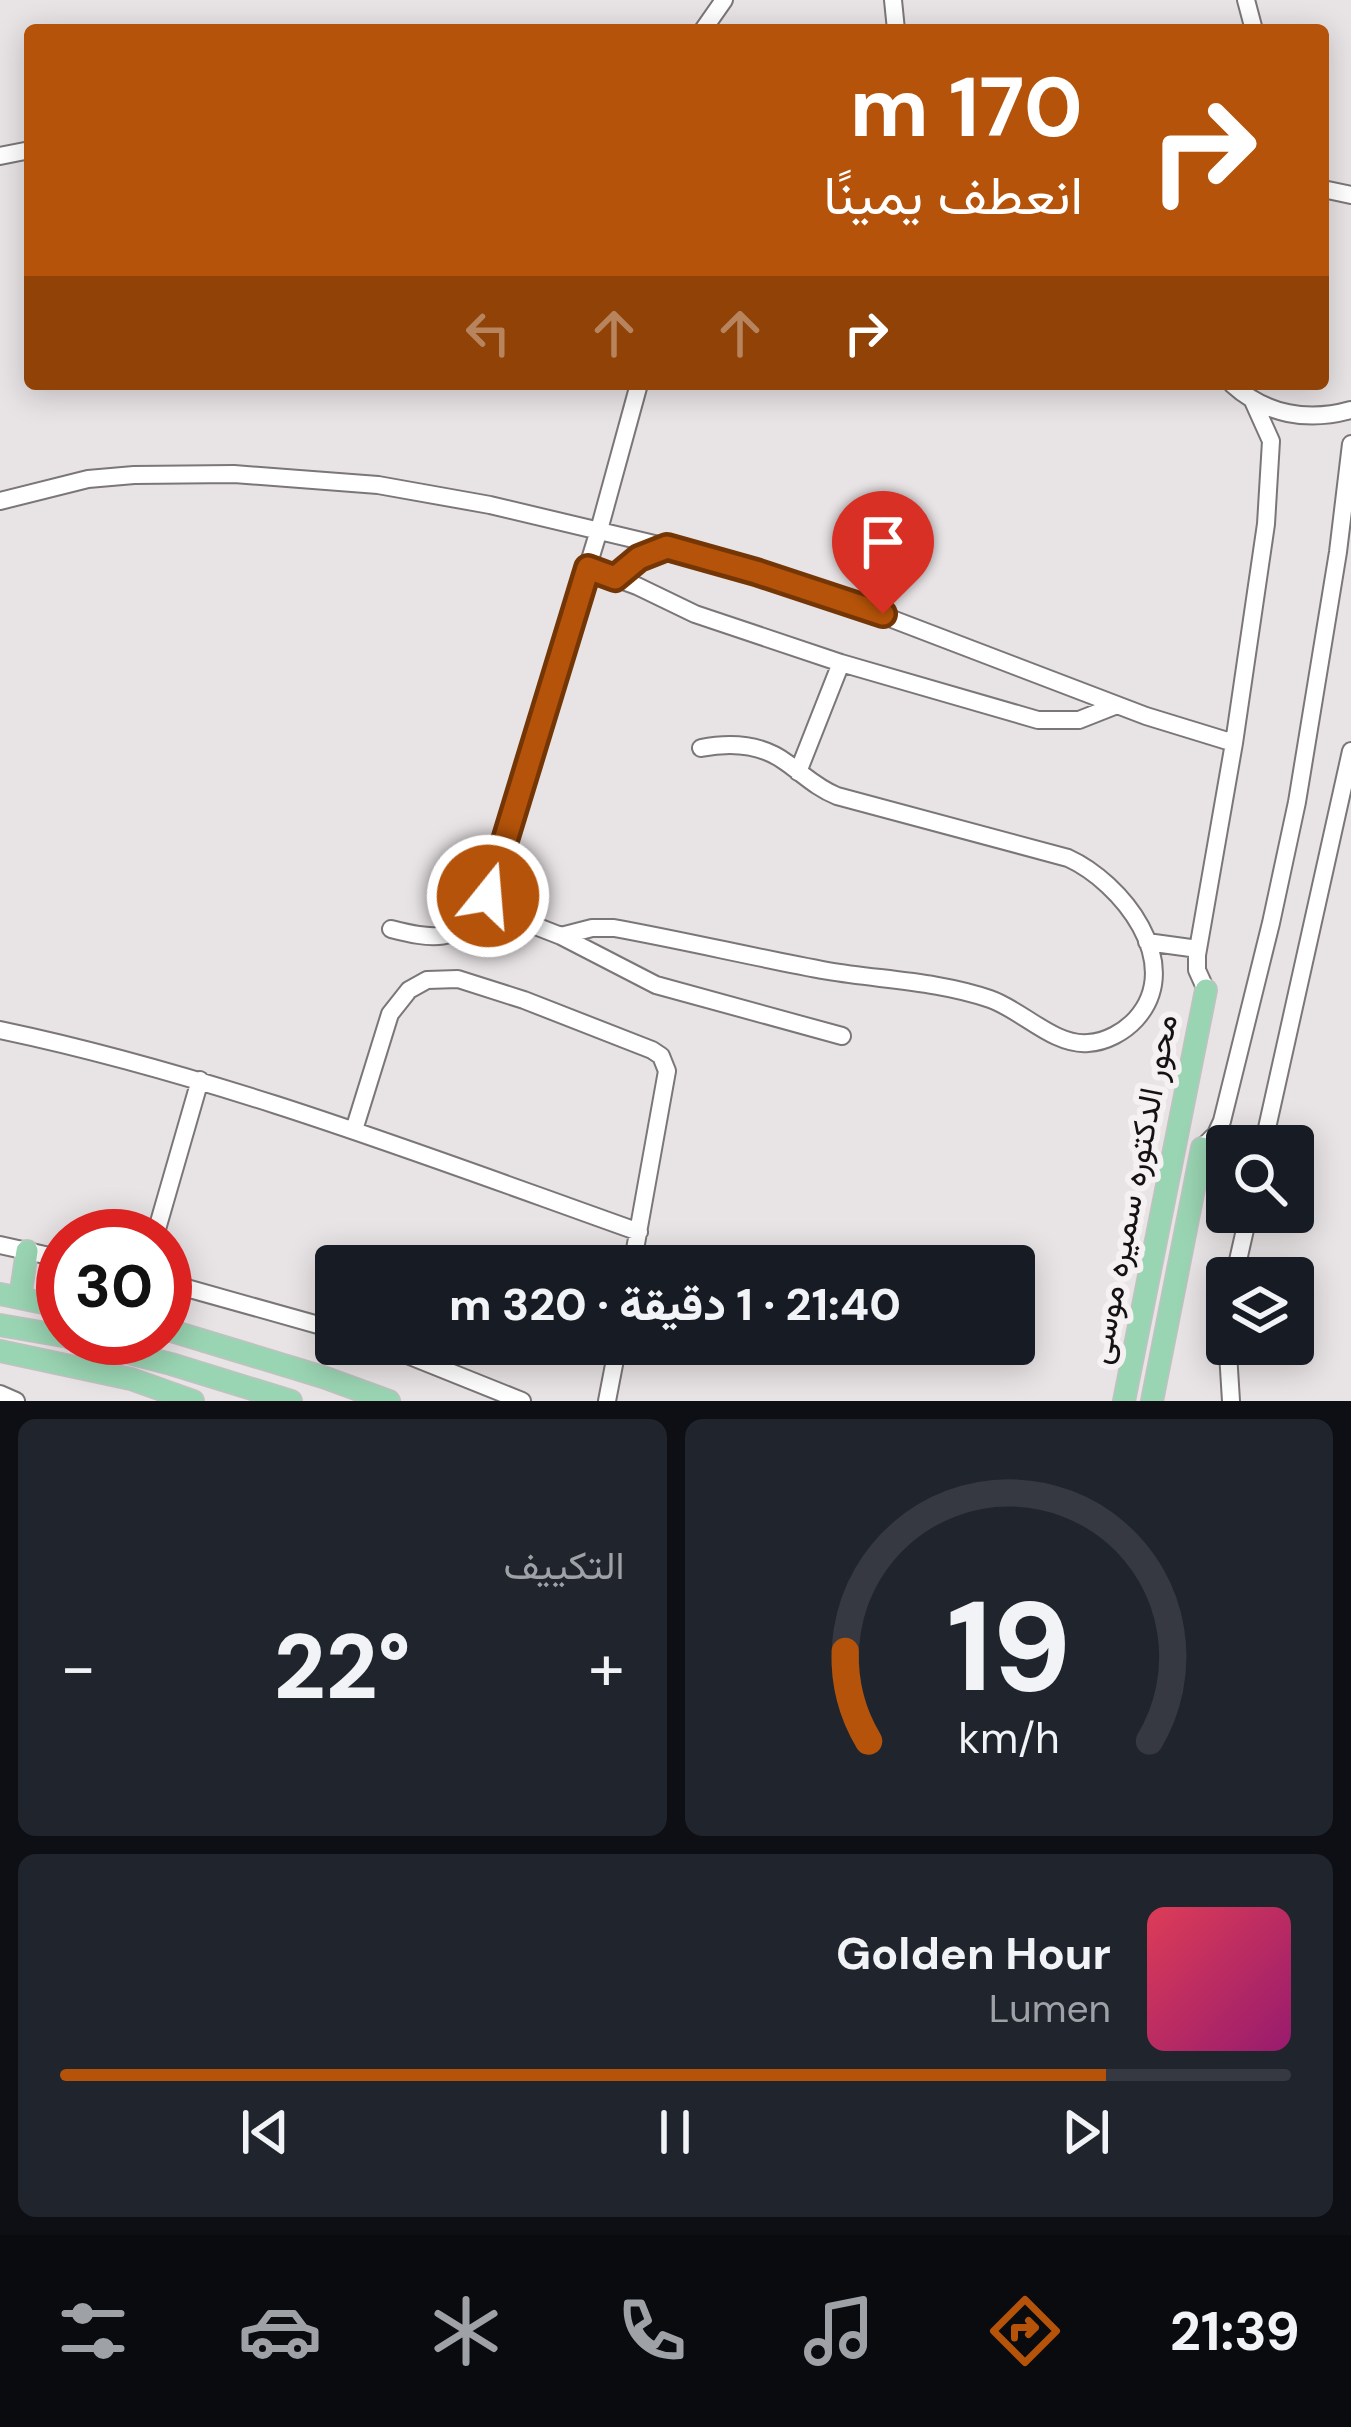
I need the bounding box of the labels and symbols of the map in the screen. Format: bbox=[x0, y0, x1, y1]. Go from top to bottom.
pin bbox=[832, 491, 934, 614]
position arrow bbox=[425, 833, 551, 959]
street label: محور الدكتوره سميره موسى bbox=[1077, 1011, 1187, 1367]
speed limit sign: 30 bbox=[36, 1209, 192, 1365]

